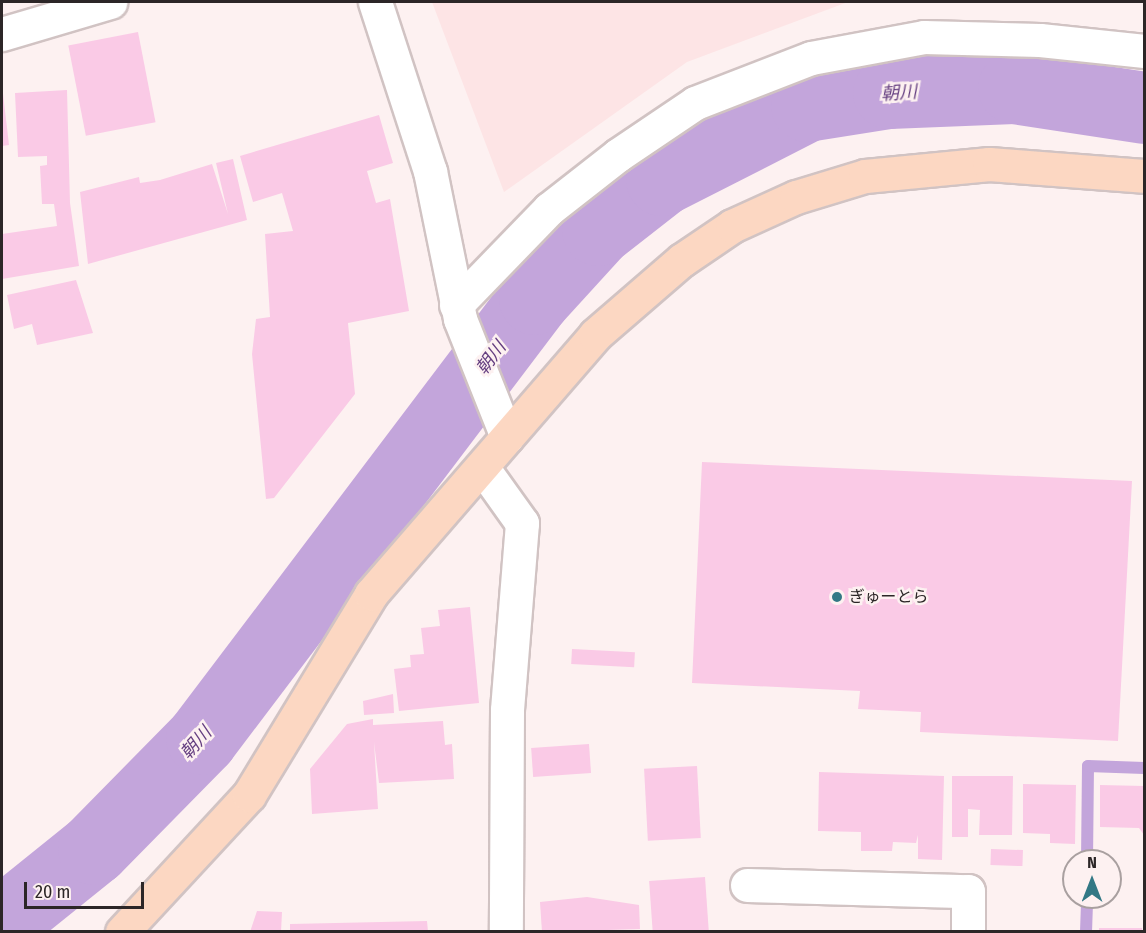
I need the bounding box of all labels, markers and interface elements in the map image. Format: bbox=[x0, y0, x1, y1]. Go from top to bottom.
water label: 朝川 bbox=[880, 81, 918, 105]
water label: 朝川 bbox=[472, 337, 510, 379]
place label: ぎゅーとら bbox=[849, 587, 929, 607]
marker: ぎゅーとら bbox=[830, 590, 844, 604]
water label: 朝川 bbox=[176, 722, 216, 764]
north arrow bbox=[1062, 849, 1122, 909]
text: N bbox=[1087, 853, 1097, 872]
scale bar bbox=[27, 870, 147, 908]
text: 20 m bbox=[35, 881, 70, 903]

